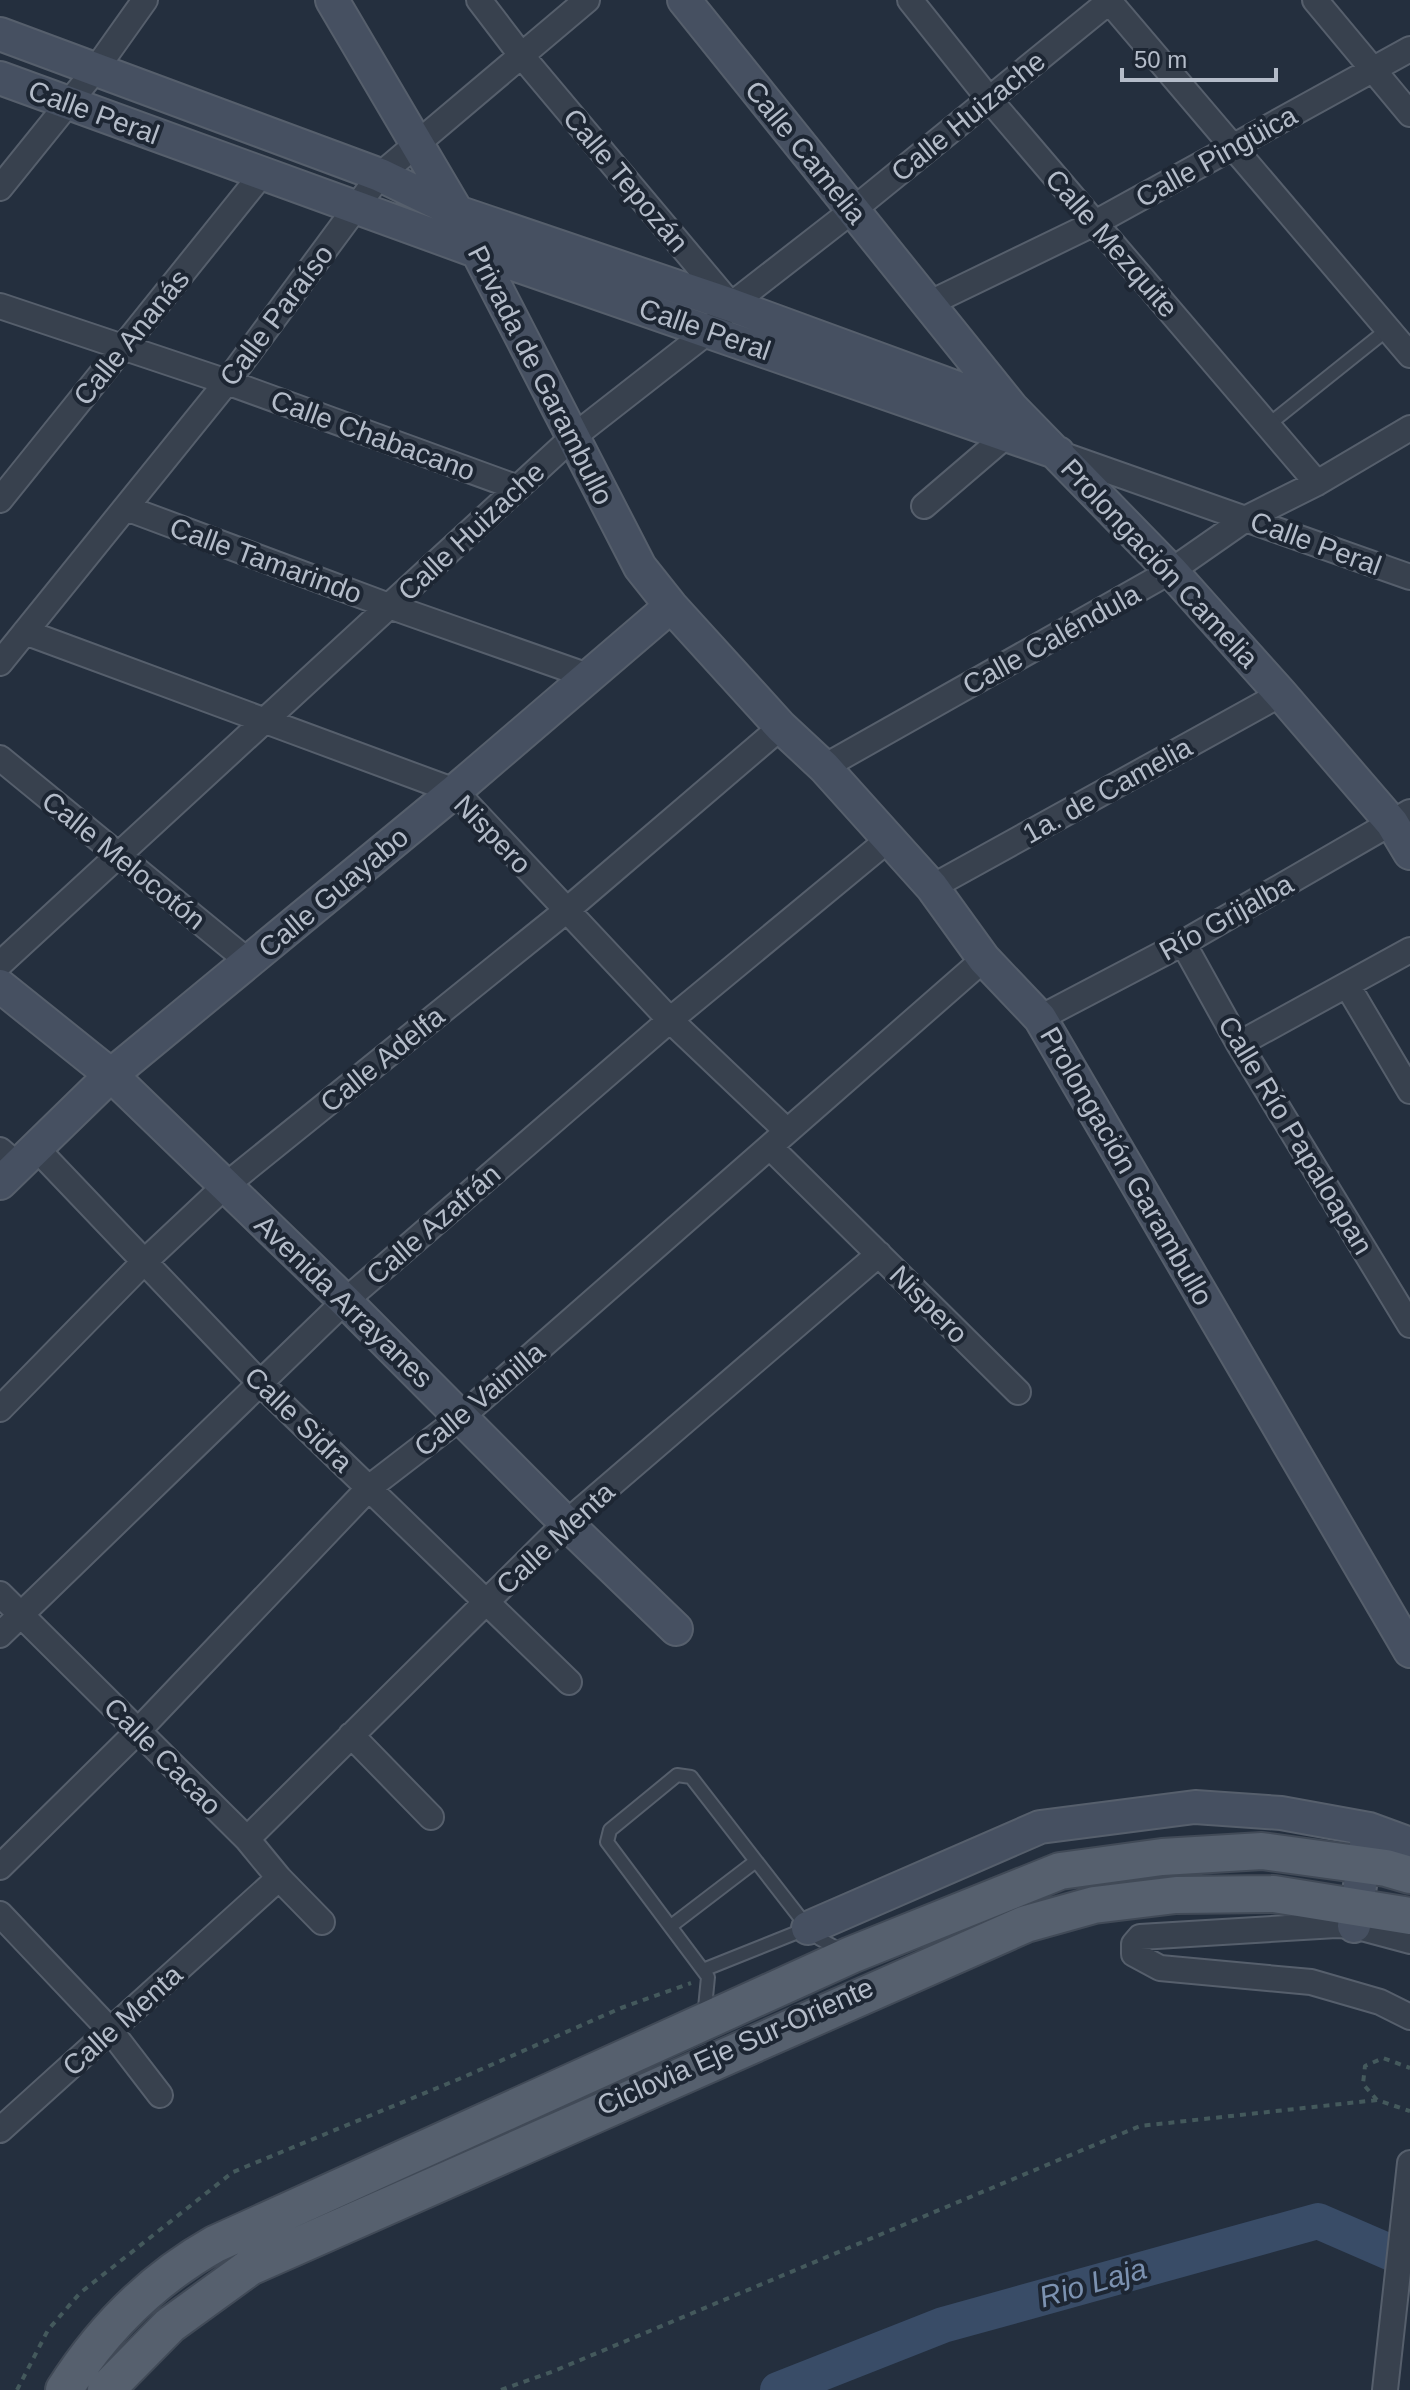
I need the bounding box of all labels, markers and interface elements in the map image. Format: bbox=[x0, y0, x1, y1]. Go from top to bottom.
scale bar bbox=[1122, 32, 1276, 82]
street label: Calle Huizache bbox=[885, 45, 1051, 188]
text: 50 m bbox=[1134, 46, 1187, 73]
street label: Calle Peral bbox=[24, 74, 163, 150]
street label: Calle Camelia bbox=[739, 75, 873, 230]
street label: Calle Pingüica bbox=[1130, 99, 1302, 213]
street label: Calle Tepozán bbox=[557, 103, 694, 258]
street label: Calle Mezquite bbox=[1039, 163, 1184, 323]
street label: Calle Paraíso bbox=[213, 239, 339, 392]
street label: Privada de Garambullo bbox=[462, 241, 619, 510]
street label: Calle Ananás bbox=[67, 263, 195, 411]
street label: Calle Peral bbox=[635, 293, 775, 366]
street label: Calle Chabacano bbox=[267, 384, 479, 487]
street label: Prolongación Camelia bbox=[1055, 453, 1265, 674]
street label: Calle Huizache bbox=[392, 456, 551, 607]
street label: Calle Peral bbox=[1246, 505, 1385, 581]
street label: Calle Tamarindo bbox=[166, 511, 366, 610]
street label: Calle Caléndula bbox=[957, 578, 1146, 701]
street label: 1a. de Camelia bbox=[1017, 731, 1197, 850]
street label: Calle Melocotón bbox=[36, 785, 211, 936]
street label: Nispero bbox=[448, 789, 537, 880]
street label: Calle Guayabo bbox=[252, 821, 414, 964]
street label: Río Grijalba bbox=[1154, 868, 1299, 967]
street label: Calle Adelfa bbox=[314, 1000, 450, 1118]
street label: Calle Río Papaloapan bbox=[1212, 1011, 1379, 1260]
street label: Prolongación Garambullo bbox=[1034, 1022, 1219, 1311]
street label: Calle Azafrán bbox=[360, 1158, 506, 1291]
street label: Avenida Arrayanes bbox=[249, 1209, 439, 1394]
street label: Nispero bbox=[884, 1259, 974, 1349]
street label: Calle Vainilla bbox=[408, 1336, 551, 1463]
street label: Calle Sidra bbox=[239, 1361, 359, 1478]
street label: Calle Menta bbox=[490, 1476, 621, 1601]
street label: Calle Cacao bbox=[98, 1691, 228, 1821]
street label: Calle Menta bbox=[56, 1959, 189, 2082]
street label: Ciclovia Eje Sur-Oriente bbox=[592, 1972, 878, 2121]
water label: Rio Laja bbox=[1035, 2251, 1150, 2314]

